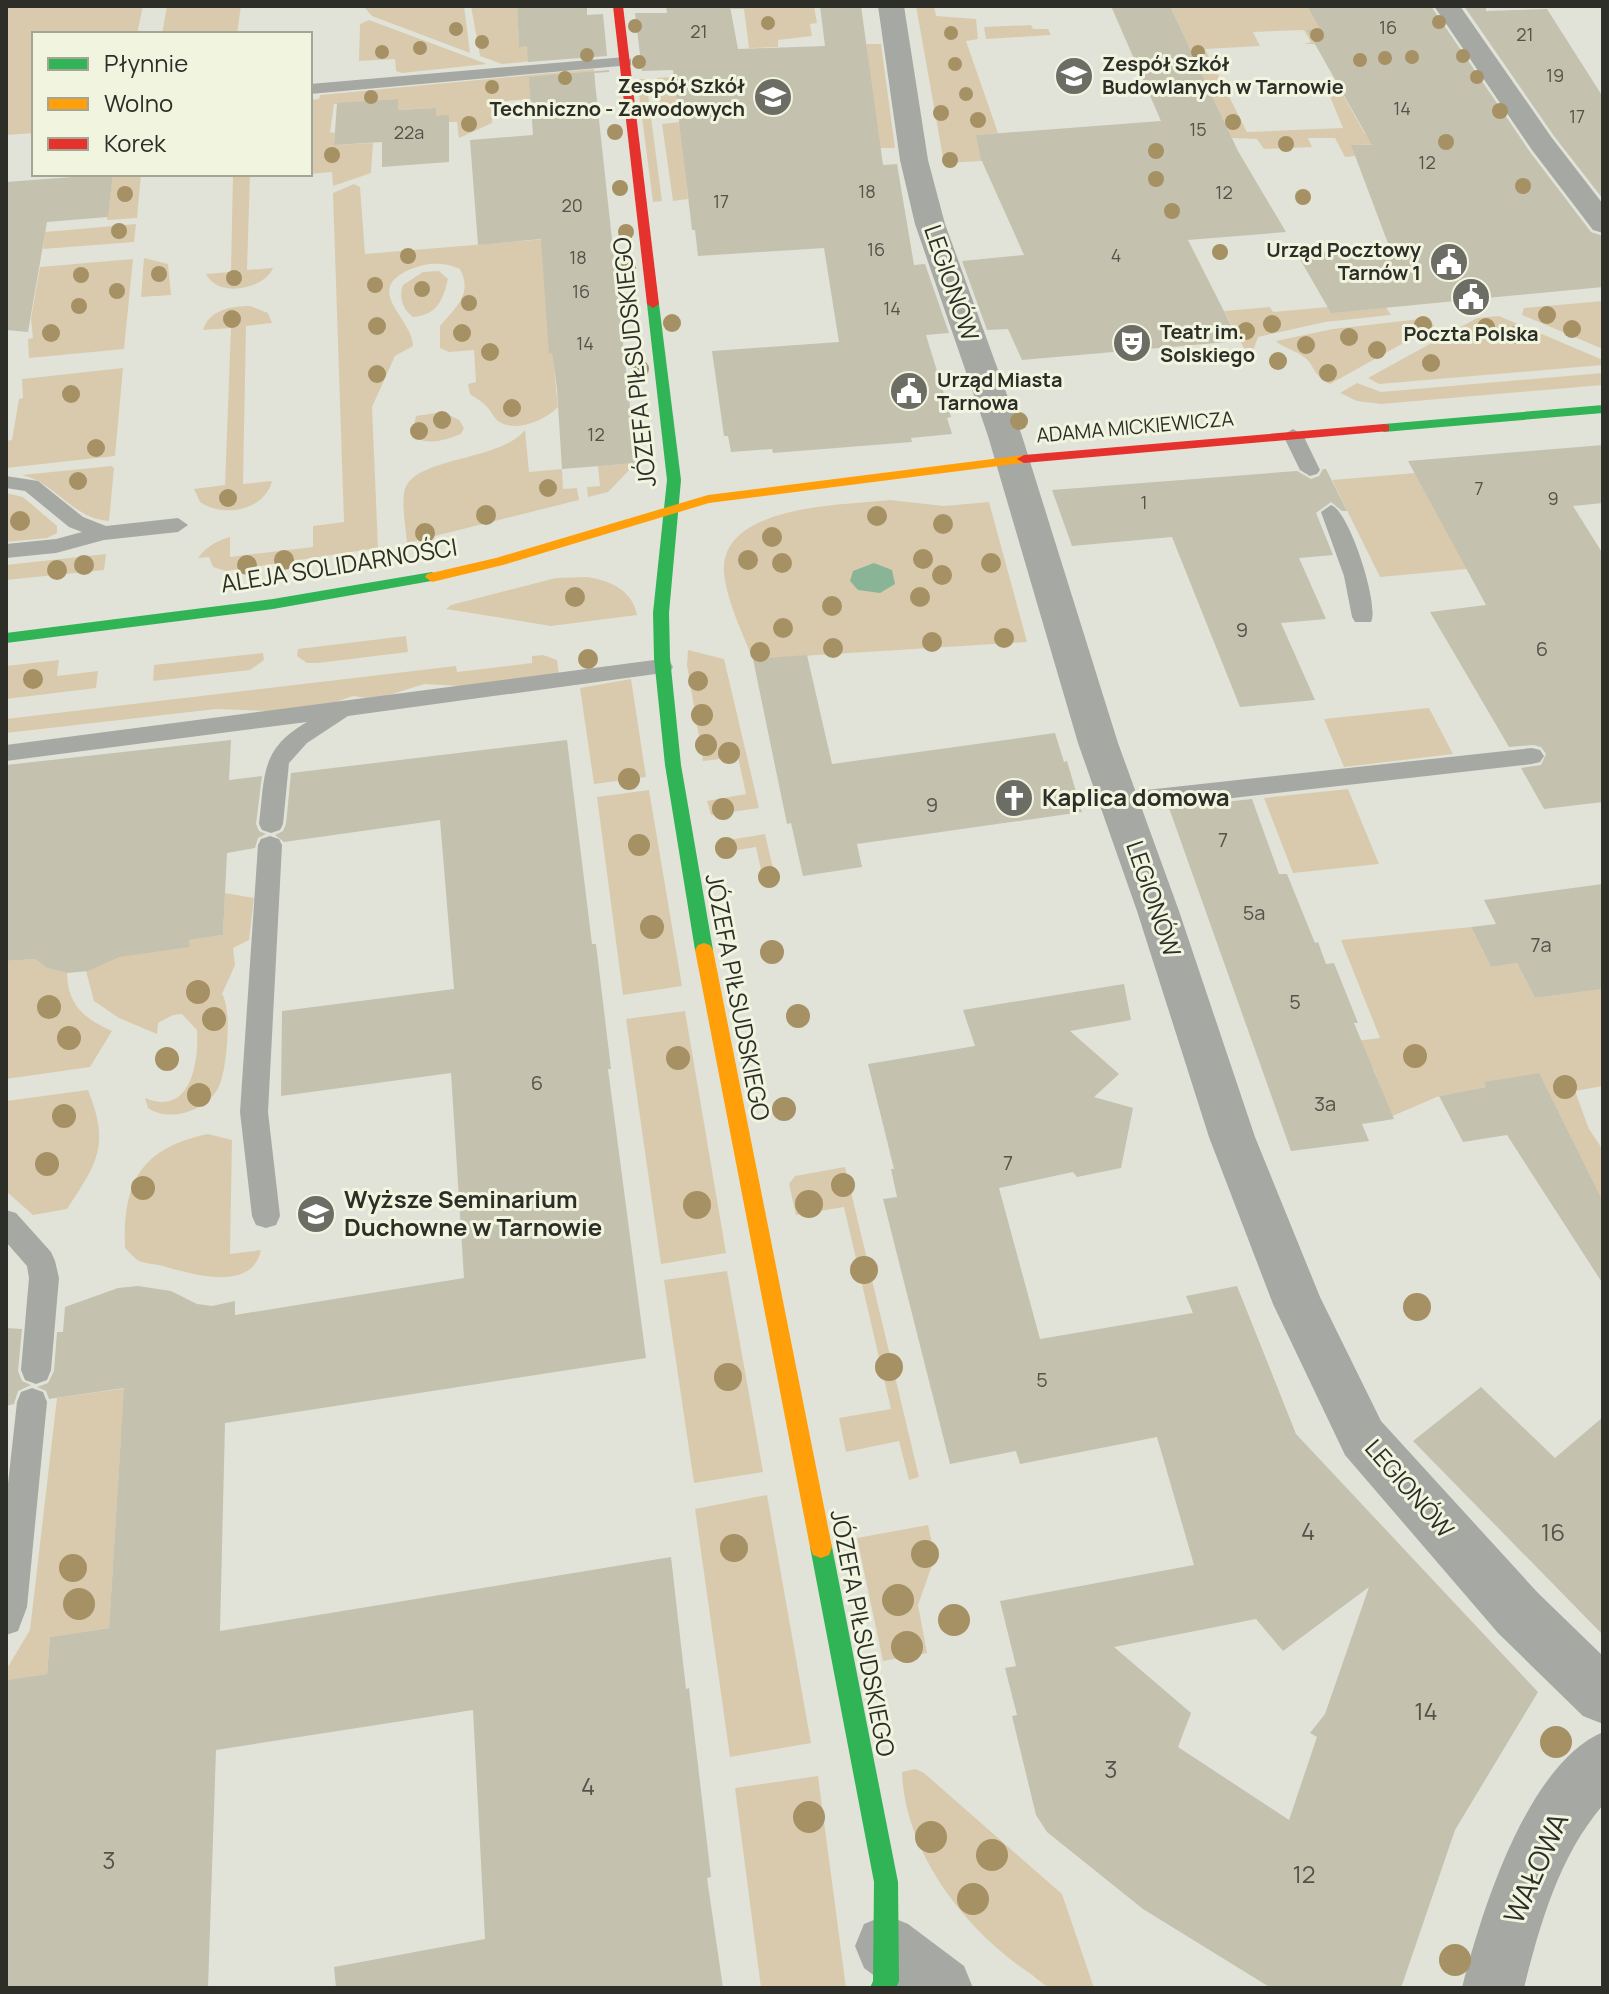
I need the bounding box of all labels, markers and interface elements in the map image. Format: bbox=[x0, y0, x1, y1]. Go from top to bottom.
house number: 16 bbox=[1379, 15, 1397, 39]
house number: 21 bbox=[690, 19, 708, 43]
house number: 21 bbox=[1516, 22, 1534, 46]
legend bbox=[32, 32, 312, 176]
text: Płynnie bbox=[104, 46, 188, 79]
place label: Zespół Szkół Budowlanych w Tarnowie bbox=[1102, 50, 1344, 100]
school or university icon: Zespół Szkół Budowlanych w Tarnowie bbox=[1053, 55, 1095, 97]
house number: 19 bbox=[1546, 63, 1564, 87]
place label: Zespół Szkół Techniczno - Zawodowych bbox=[490, 72, 745, 122]
school or university icon: Zespół Szkół Techniczno - Zawodowych bbox=[752, 76, 794, 118]
text: Wolno bbox=[104, 86, 173, 119]
house number: 14 bbox=[1393, 96, 1411, 120]
house number: 17 bbox=[1569, 104, 1585, 128]
house number: 15 bbox=[1189, 117, 1207, 141]
house number: 22a bbox=[394, 120, 424, 144]
text: Korek bbox=[104, 126, 167, 159]
house number: 12 bbox=[1418, 150, 1436, 174]
house number: 18 bbox=[858, 179, 876, 203]
house number: 12 bbox=[1215, 180, 1233, 204]
house number: 17 bbox=[713, 189, 729, 213]
house number: 20 bbox=[561, 193, 583, 217]
street label: LEGIONÓW bbox=[917, 220, 988, 345]
street label: JÓZEFA PIŁSUDSKIEGO bbox=[604, 236, 663, 489]
place label: Urząd Pocztowy Tarnów 1 bbox=[1266, 236, 1422, 286]
house number: 16 bbox=[867, 237, 885, 261]
public building icon: Urząd Pocztowy Tarnów 1 bbox=[1428, 241, 1470, 283]
house number: 4 bbox=[1111, 243, 1121, 267]
house number: 18 bbox=[569, 245, 587, 269]
public building icon: Poczta Polska bbox=[1450, 276, 1492, 318]
house number: 16 bbox=[572, 279, 590, 303]
house number: 14 bbox=[883, 296, 901, 320]
place label: Teatr im. Solskiego bbox=[1160, 318, 1255, 368]
place label: Poczta Polska bbox=[1403, 320, 1539, 347]
theatre icon: Teatr im. Solskiego bbox=[1111, 322, 1153, 364]
house number: 14 bbox=[576, 331, 594, 355]
place label: Urząd Miasta Tarnowa bbox=[937, 366, 1063, 416]
public building icon: Urząd Miasta Tarnowa bbox=[888, 370, 930, 412]
street label: ADAMA MICKIEWICZA bbox=[1035, 404, 1235, 449]
house number: 12 bbox=[587, 422, 605, 446]
house number: 7 bbox=[1474, 476, 1484, 500]
house number: 9 bbox=[1547, 486, 1559, 510]
house number: 1 bbox=[1140, 490, 1148, 514]
street label: ALEJA SOLIDARNOŚCI bbox=[218, 530, 459, 600]
house number: 9 bbox=[1236, 616, 1248, 643]
house number: 6 bbox=[1536, 635, 1548, 662]
church icon: Kaplica domowa bbox=[993, 777, 1035, 819]
place label: Kaplica domowa bbox=[1042, 780, 1230, 813]
house number: 9 bbox=[926, 791, 938, 818]
house number: 7 bbox=[1218, 826, 1228, 853]
street label: LEGIONÓW bbox=[1119, 836, 1190, 961]
street label: JÓZEFA PIŁSUDSKIEGO bbox=[698, 870, 779, 1123]
house number: 5a bbox=[1243, 899, 1265, 926]
house number: 7a bbox=[1530, 931, 1552, 958]
house number: 5 bbox=[1289, 988, 1301, 1015]
house number: 6 bbox=[531, 1069, 543, 1096]
house number: 3a bbox=[1314, 1090, 1336, 1117]
house number: 7 bbox=[1003, 1149, 1013, 1176]
place label: Wyższe Seminarium Duchowne w Tarnowie bbox=[344, 1182, 602, 1243]
school or university icon: Wyższe Seminarium Duchowne w Tarnowie bbox=[295, 1193, 337, 1235]
house number: 5 bbox=[1036, 1366, 1048, 1393]
street label: LEGIONÓW bbox=[1358, 1432, 1463, 1545]
street label: JÓZEFA PIŁSUDSKIEGO bbox=[823, 1506, 904, 1759]
house number: 4 bbox=[1301, 1514, 1315, 1547]
house number: 16 bbox=[1541, 1515, 1565, 1548]
house number: 14 bbox=[1414, 1694, 1438, 1727]
house number: 3 bbox=[1104, 1752, 1118, 1785]
house number: 4 bbox=[581, 1769, 595, 1802]
street label: WAŁOWA bbox=[1494, 1806, 1576, 1929]
house number: 3 bbox=[102, 1843, 116, 1876]
house number: 12 bbox=[1292, 1857, 1316, 1890]

